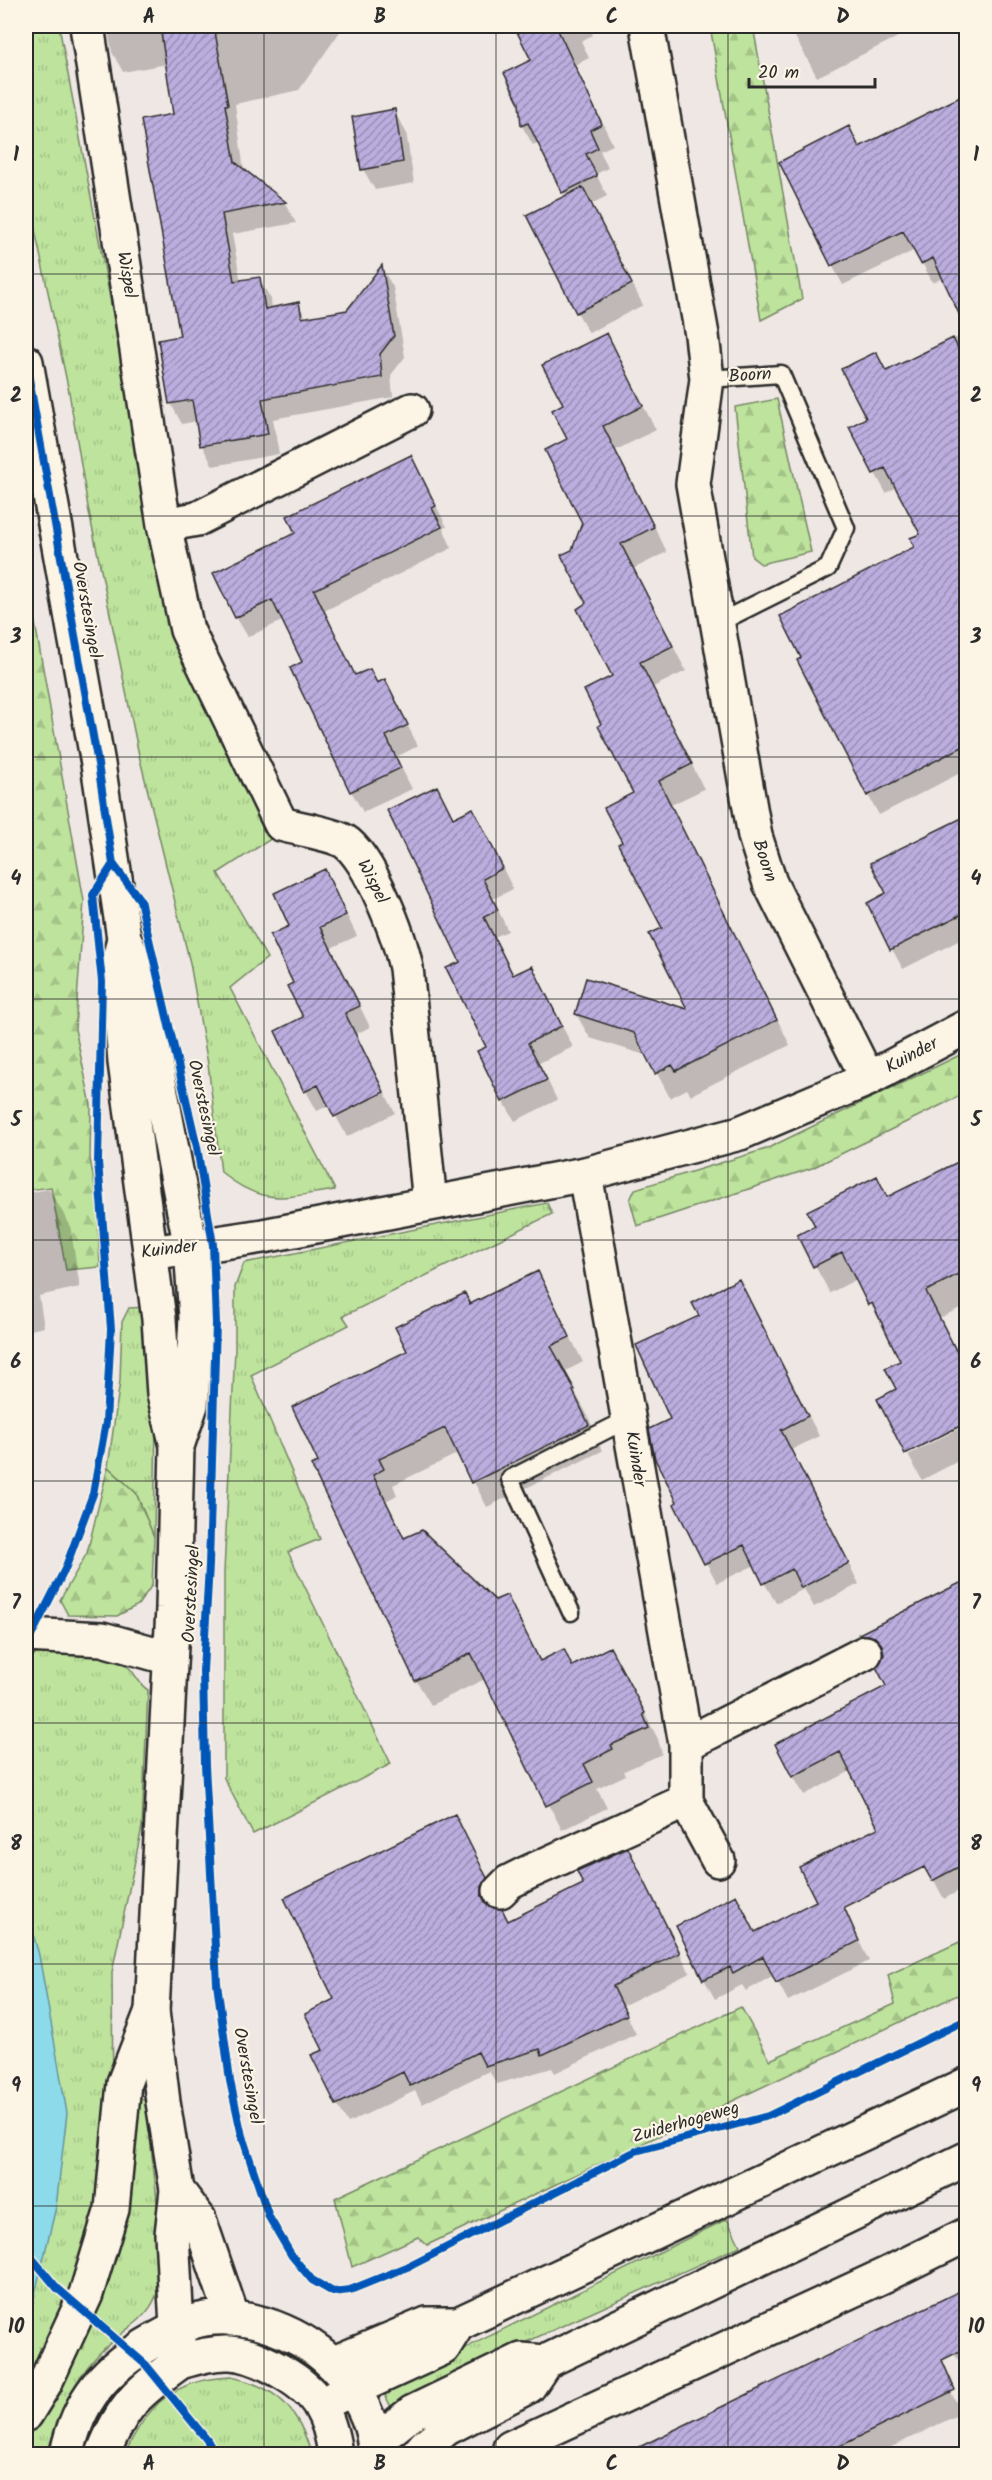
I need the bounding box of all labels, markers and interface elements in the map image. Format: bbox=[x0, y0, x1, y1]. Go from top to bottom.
text: A bbox=[143, 2, 155, 34]
text: B bbox=[374, 2, 386, 34]
text: C bbox=[606, 2, 618, 34]
text: D bbox=[836, 2, 850, 34]
scale bar bbox=[749, 51, 875, 89]
text: 20 m bbox=[758, 59, 799, 88]
text: 1 bbox=[13, 140, 19, 172]
text: 1 bbox=[973, 140, 979, 172]
street label: Wispel bbox=[108, 249, 144, 301]
street label: Boorn bbox=[727, 360, 773, 392]
text: 2 bbox=[10, 381, 22, 413]
text: 2 bbox=[970, 381, 982, 413]
street label: Overstesingel bbox=[63, 559, 109, 661]
text: 3 bbox=[10, 622, 22, 654]
text: 3 bbox=[970, 622, 982, 654]
street label: Boorn bbox=[744, 836, 784, 886]
street label: Wispel bbox=[348, 854, 396, 910]
text: 4 bbox=[11, 864, 22, 896]
text: 4 bbox=[971, 864, 982, 896]
street label: Kuinder bbox=[880, 1030, 945, 1082]
street label: Overstesingel bbox=[179, 1057, 227, 1160]
text: 5 bbox=[10, 1105, 23, 1137]
text: 5 bbox=[970, 1105, 983, 1137]
street label: Kuinder bbox=[139, 1232, 200, 1268]
text: 6 bbox=[11, 1347, 22, 1379]
text: 6 bbox=[971, 1347, 982, 1379]
street label: Kuinder bbox=[616, 1429, 654, 1490]
street label: Overstesingel bbox=[175, 1544, 209, 1644]
text: 7 bbox=[11, 1588, 21, 1620]
text: 7 bbox=[971, 1588, 981, 1620]
text: 8 bbox=[10, 1829, 22, 1861]
text: 8 bbox=[970, 1829, 982, 1861]
street label: Overstesingel bbox=[224, 2025, 270, 2127]
text: 9 bbox=[11, 2071, 21, 2103]
text: 9 bbox=[971, 2071, 981, 2103]
street label: Zuiderhogeweg bbox=[629, 2094, 743, 2152]
text: 10 bbox=[8, 2312, 25, 2344]
text: 10 bbox=[968, 2312, 985, 2344]
text: A bbox=[143, 2449, 155, 2480]
text: B bbox=[374, 2449, 386, 2480]
text: C bbox=[606, 2449, 618, 2480]
text: D bbox=[836, 2449, 850, 2480]

